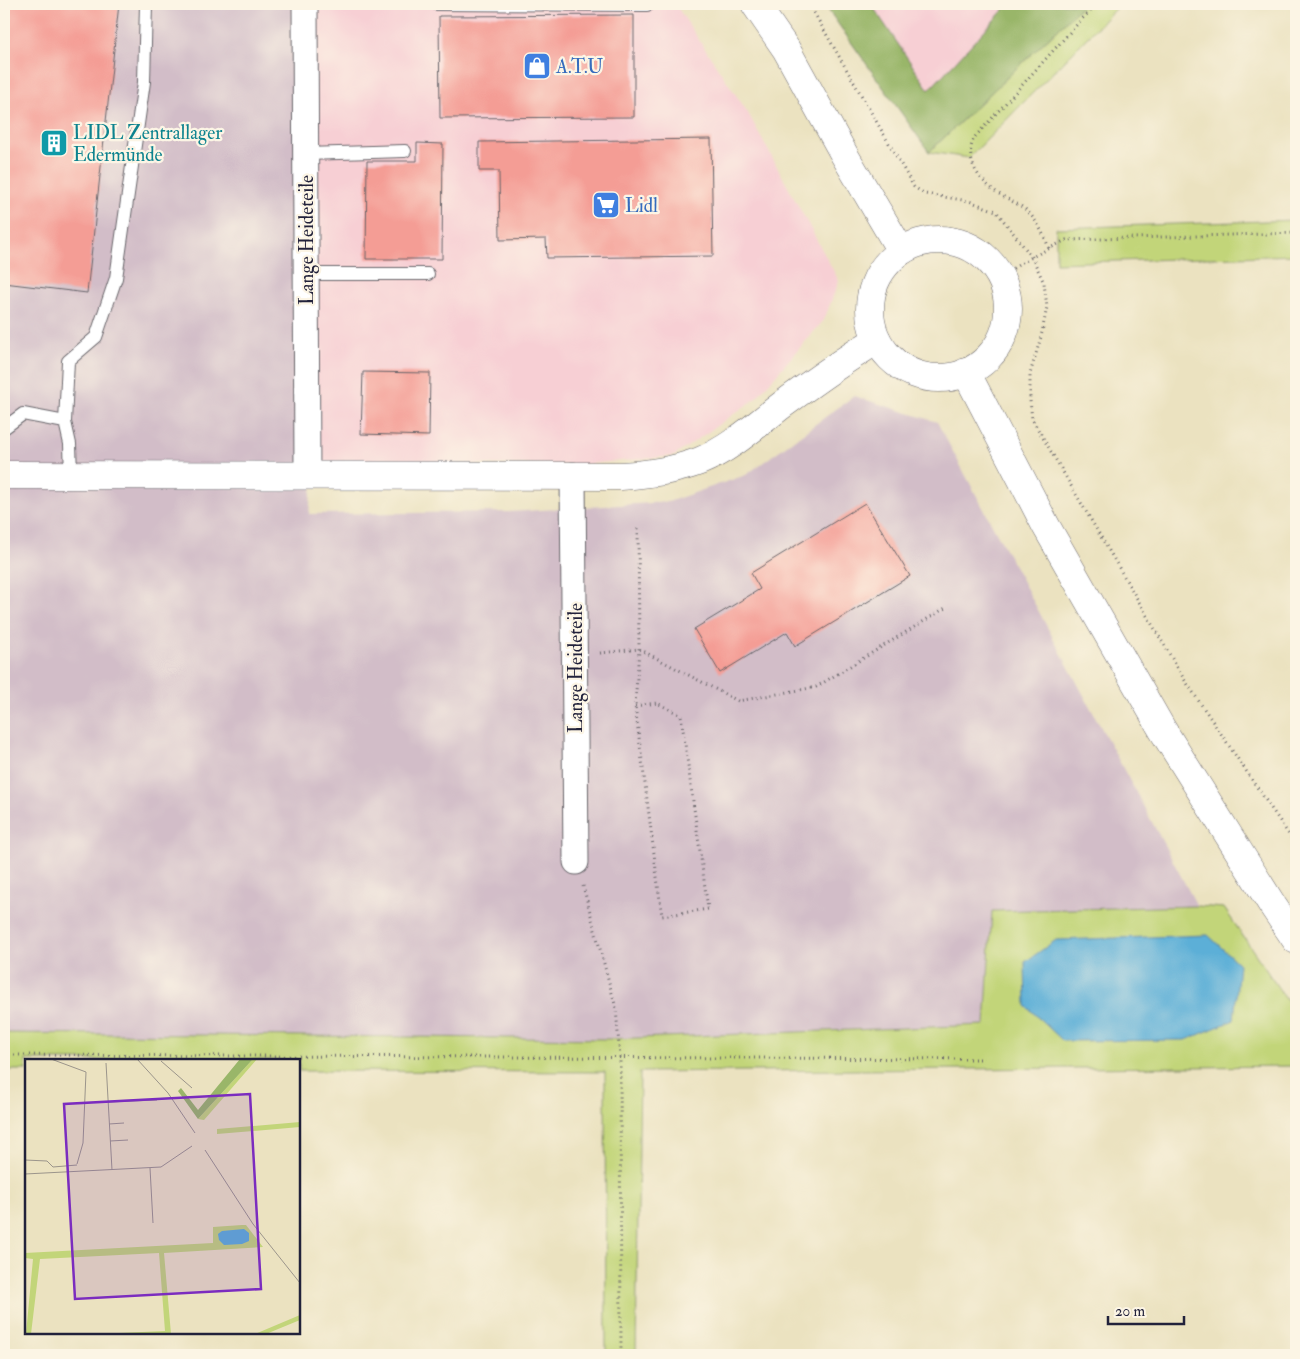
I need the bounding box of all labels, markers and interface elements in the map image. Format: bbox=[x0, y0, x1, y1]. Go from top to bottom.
shop icon: A.T.U bbox=[522, 51, 552, 81]
place label: A.T.U bbox=[555, 55, 603, 79]
place label: LIDL Zentrallager Edermünde bbox=[73, 121, 222, 167]
building icon: LIDL Zentrallager Edermünde bbox=[39, 128, 69, 158]
street label: Lange Heideteile bbox=[295, 175, 319, 305]
supermarket icon: Lidl bbox=[591, 190, 621, 220]
place label: Lidl bbox=[625, 194, 658, 218]
street label: Lange Heideteile bbox=[564, 603, 588, 733]
inset map bbox=[25, 1059, 300, 1334]
scale bar bbox=[1108, 1294, 1184, 1326]
text: 20 m bbox=[1115, 1302, 1145, 1321]

